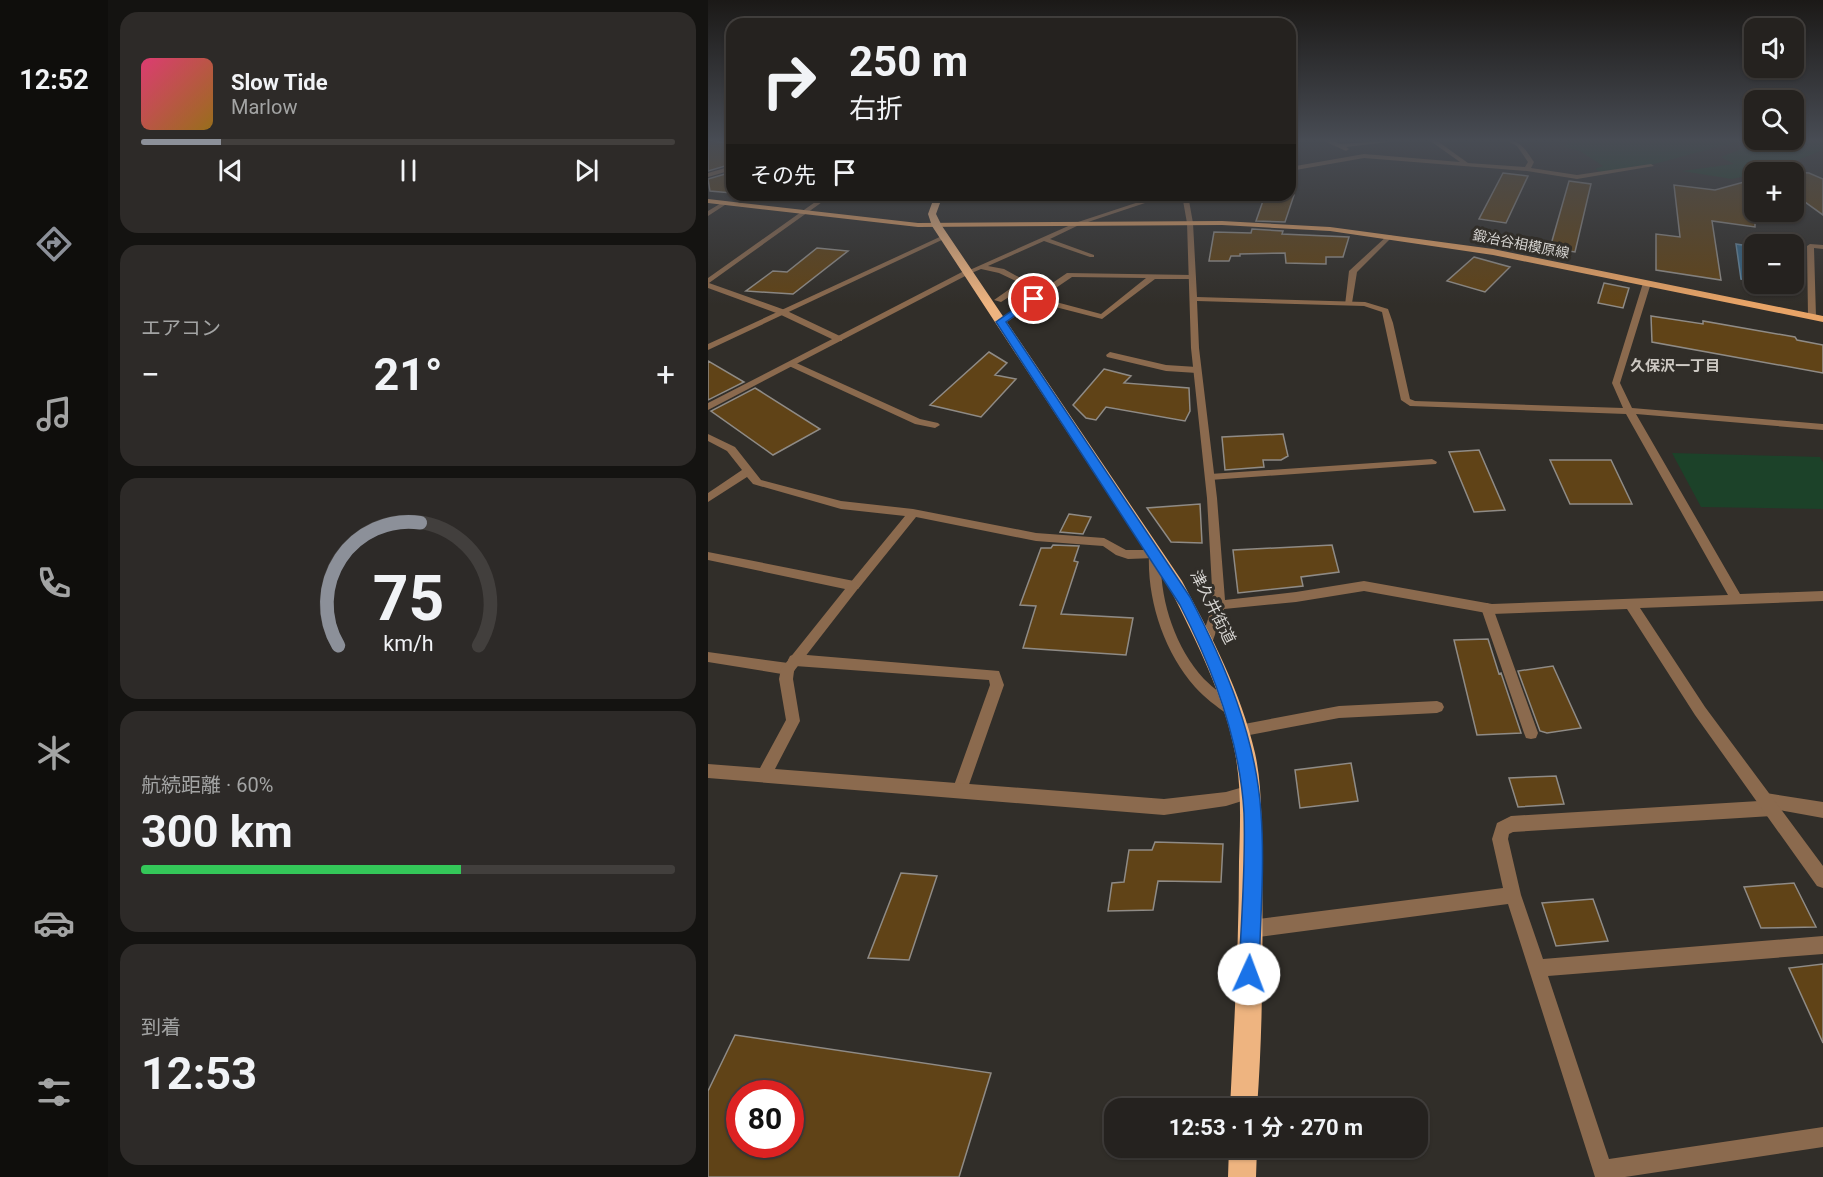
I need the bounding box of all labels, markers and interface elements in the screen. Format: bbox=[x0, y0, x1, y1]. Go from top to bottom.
map controls bbox=[1744, 18, 1804, 294]
button: sound bbox=[1744, 18, 1804, 78]
text: 250 m bbox=[849, 37, 968, 86]
icon: right bbox=[750, 42, 828, 120]
text: 12:52 bbox=[19, 64, 89, 96]
text: Slow Tide bbox=[231, 70, 328, 95]
button: search bbox=[1744, 90, 1804, 150]
text: 右折 bbox=[849, 93, 903, 125]
text: Marlow bbox=[231, 95, 297, 119]
icon: previous bbox=[214, 154, 247, 187]
icon: pause bbox=[392, 154, 425, 187]
icon: next bbox=[570, 154, 603, 187]
icon: arrive bbox=[828, 156, 861, 189]
button: + bbox=[1744, 162, 1804, 222]
text: その先 bbox=[750, 163, 816, 188]
icon: directions bbox=[33, 223, 75, 265]
street label: 鍛冶谷相模原線 bbox=[1471, 227, 1571, 261]
button: − bbox=[1744, 234, 1804, 294]
pin bbox=[1008, 273, 1059, 324]
icon: arrive bbox=[1017, 282, 1050, 315]
text: エアコン bbox=[141, 316, 221, 340]
text: 21° bbox=[373, 348, 443, 401]
text: − bbox=[141, 355, 160, 394]
text: + bbox=[656, 355, 675, 394]
district label: 久保沢一丁目 bbox=[1630, 357, 1720, 375]
icon: music bbox=[33, 393, 75, 435]
icon: phone bbox=[33, 562, 75, 604]
text: 75 bbox=[372, 562, 444, 635]
street label: 津久井街道 bbox=[1186, 567, 1240, 647]
text: km/h bbox=[383, 631, 433, 656]
icon: climate bbox=[33, 732, 75, 774]
text: 航続距離 · 60% bbox=[141, 773, 273, 797]
text: 300 km bbox=[141, 805, 293, 858]
icon: car bbox=[33, 902, 75, 944]
position arrow bbox=[1217, 942, 1281, 1006]
text: 到着 bbox=[141, 1015, 181, 1039]
text: 12:53 bbox=[141, 1047, 257, 1100]
icon: filters bbox=[33, 1071, 75, 1113]
speed limit sign: 80 bbox=[726, 1080, 804, 1158]
text: 12:53 · 1 分 · 270 m bbox=[1169, 1115, 1363, 1140]

